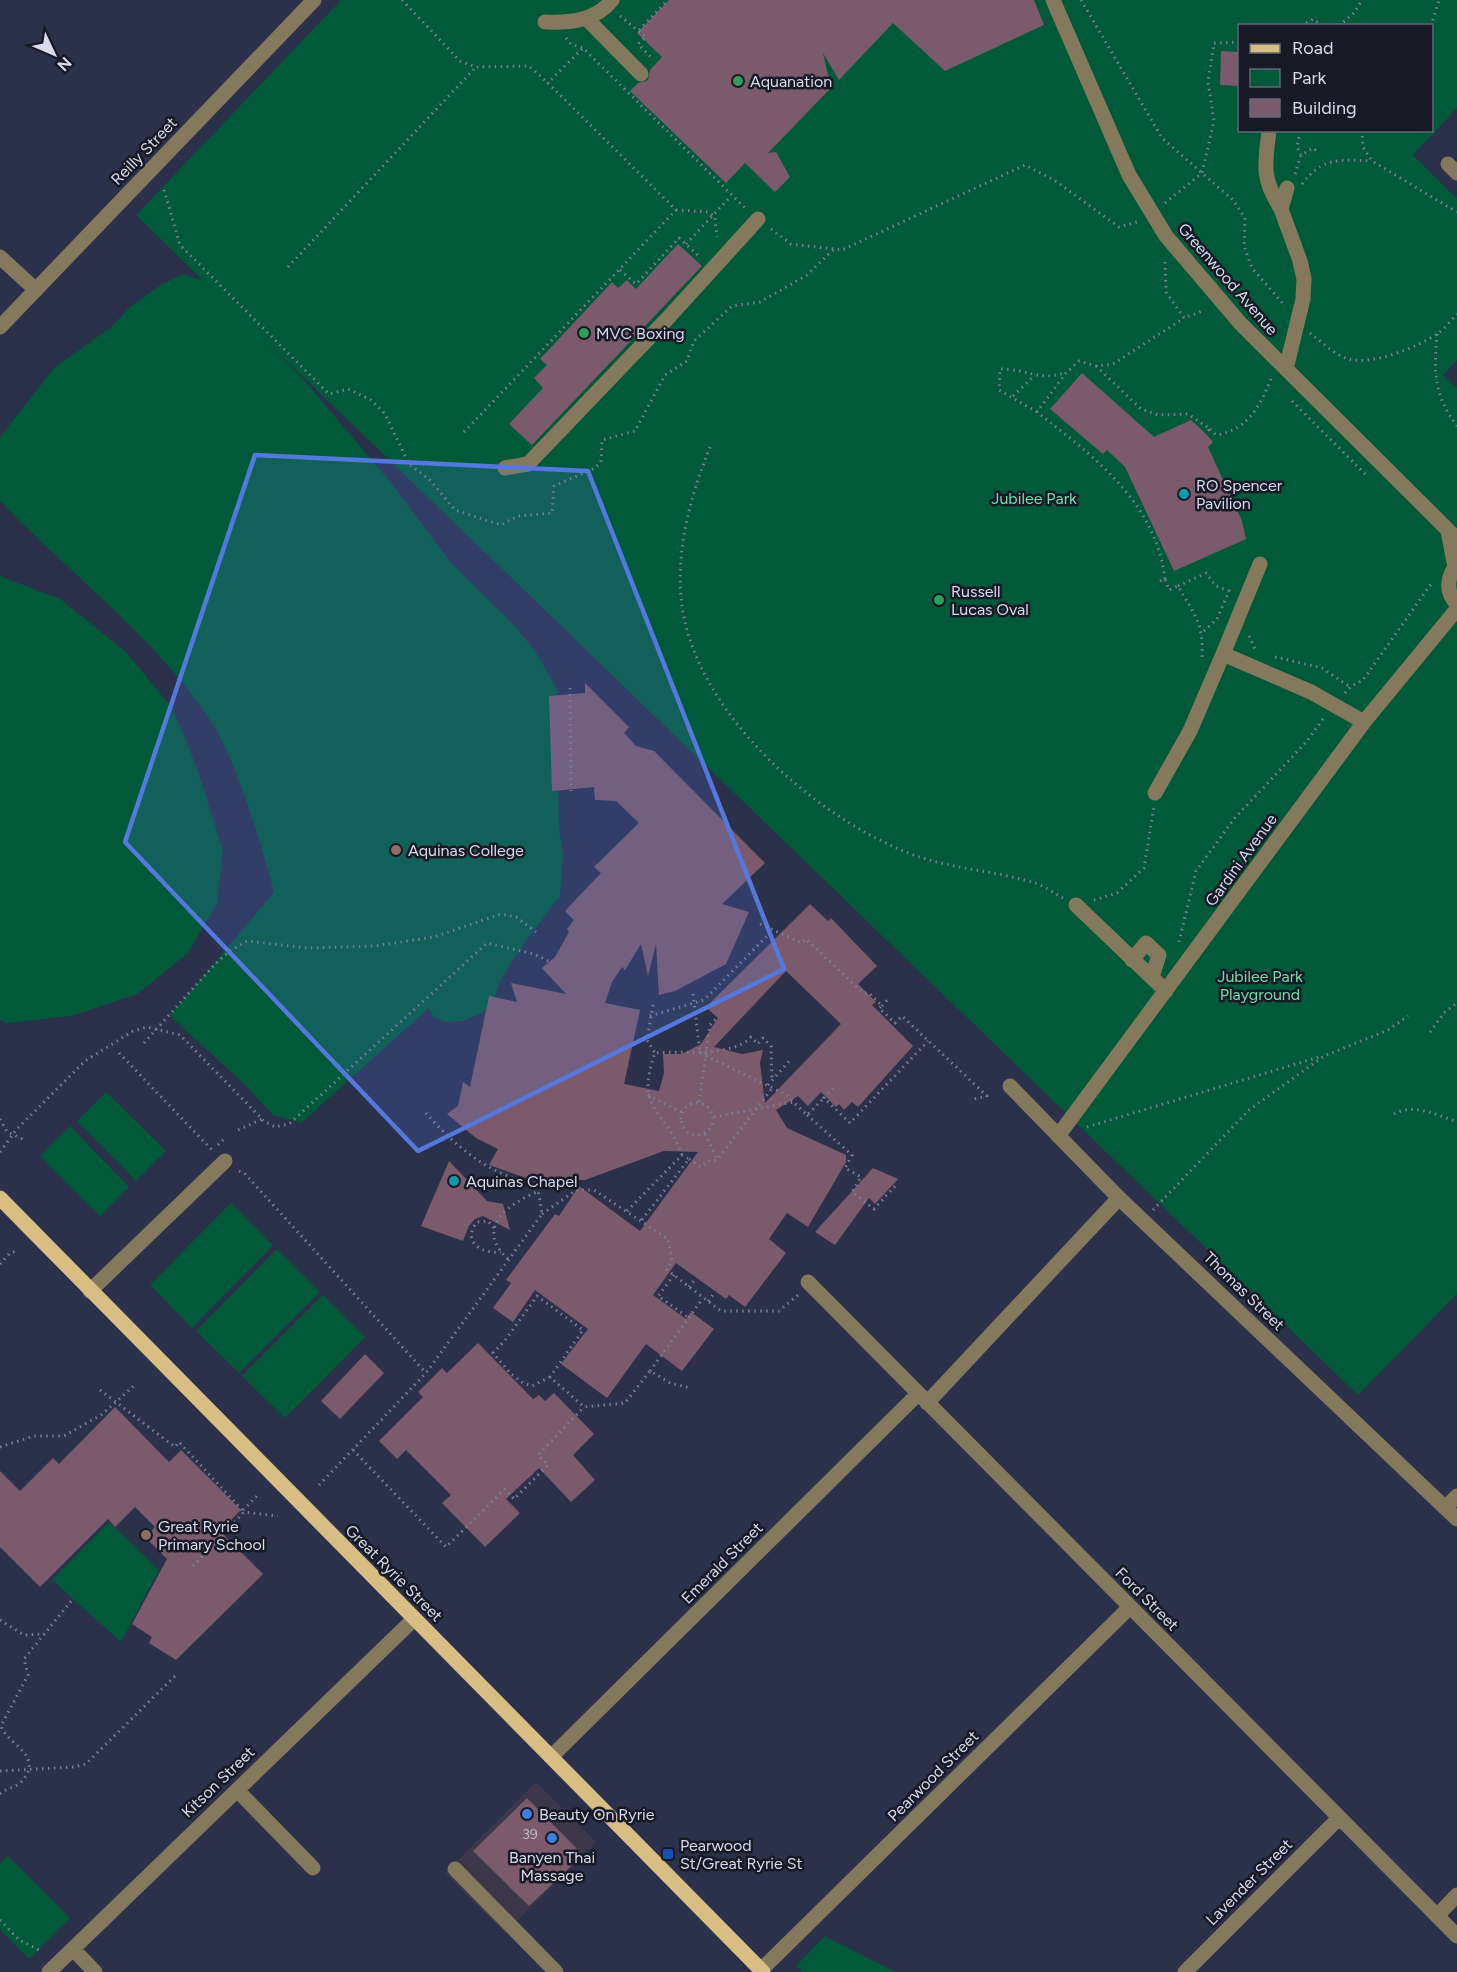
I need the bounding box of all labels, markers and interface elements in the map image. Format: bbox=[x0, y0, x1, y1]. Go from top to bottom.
north arrow bbox=[24, 24, 84, 84]
legend bbox=[1238, 24, 1433, 132]
text: Road bbox=[1292, 37, 1333, 59]
text: N bbox=[53, 53, 76, 75]
text: Park bbox=[1292, 67, 1327, 89]
place label: Aquanation bbox=[750, 72, 832, 91]
marker: Aquanation bbox=[731, 74, 745, 88]
text: Building bbox=[1292, 97, 1357, 119]
street label: Reilly Street bbox=[107, 113, 181, 189]
street label: Greenwood Avenue bbox=[1174, 219, 1282, 339]
place label: MVC Boxing bbox=[596, 324, 685, 343]
marker: MVC Boxing bbox=[577, 326, 591, 340]
place label: RO Spencer Pavilion bbox=[1196, 476, 1283, 513]
marker: RO Spencer Pavilion bbox=[1177, 487, 1191, 501]
park label: Jubilee Park bbox=[991, 489, 1077, 508]
place label: Russell Lucas Oval bbox=[951, 582, 1029, 619]
marker: Russell Lucas Oval bbox=[932, 593, 946, 607]
street label: Gardini Avenue bbox=[1201, 810, 1281, 910]
place label: Aquinas College bbox=[408, 841, 524, 860]
marker: Aquinas College bbox=[389, 843, 403, 857]
park label: Jubilee Park Playground bbox=[1217, 967, 1303, 1004]
place label: Aquinas Chapel bbox=[466, 1172, 577, 1191]
marker: Aquinas Chapel bbox=[447, 1174, 461, 1188]
street label: Thomas Street bbox=[1200, 1248, 1288, 1334]
place label: Great Ryrie Primary School bbox=[158, 1517, 265, 1554]
street label: Emerald Street bbox=[677, 1518, 767, 1608]
street label: Great Ryrie Street bbox=[342, 1521, 446, 1625]
marker: Great Ryrie Primary School bbox=[139, 1528, 153, 1542]
street label: Ford Street bbox=[1111, 1563, 1183, 1635]
street label: Pearwood Street bbox=[884, 1727, 982, 1825]
street label: Kitson Street bbox=[178, 1743, 258, 1821]
place label: Beauty On Ryrie bbox=[539, 1805, 655, 1824]
marker: Beauty On Ryrie bbox=[520, 1807, 534, 1821]
house number: 39 bbox=[522, 1826, 538, 1843]
marker: Banyen Thai Massage bbox=[545, 1831, 559, 1845]
street label: Lavender Street bbox=[1202, 1835, 1296, 1929]
place label: Pearwood St/Great Ryrie St bbox=[680, 1836, 803, 1873]
marker: Pearwood St/Great Ryrie St bbox=[661, 1847, 675, 1861]
place label: Banyen Thai Massage bbox=[509, 1848, 595, 1885]

